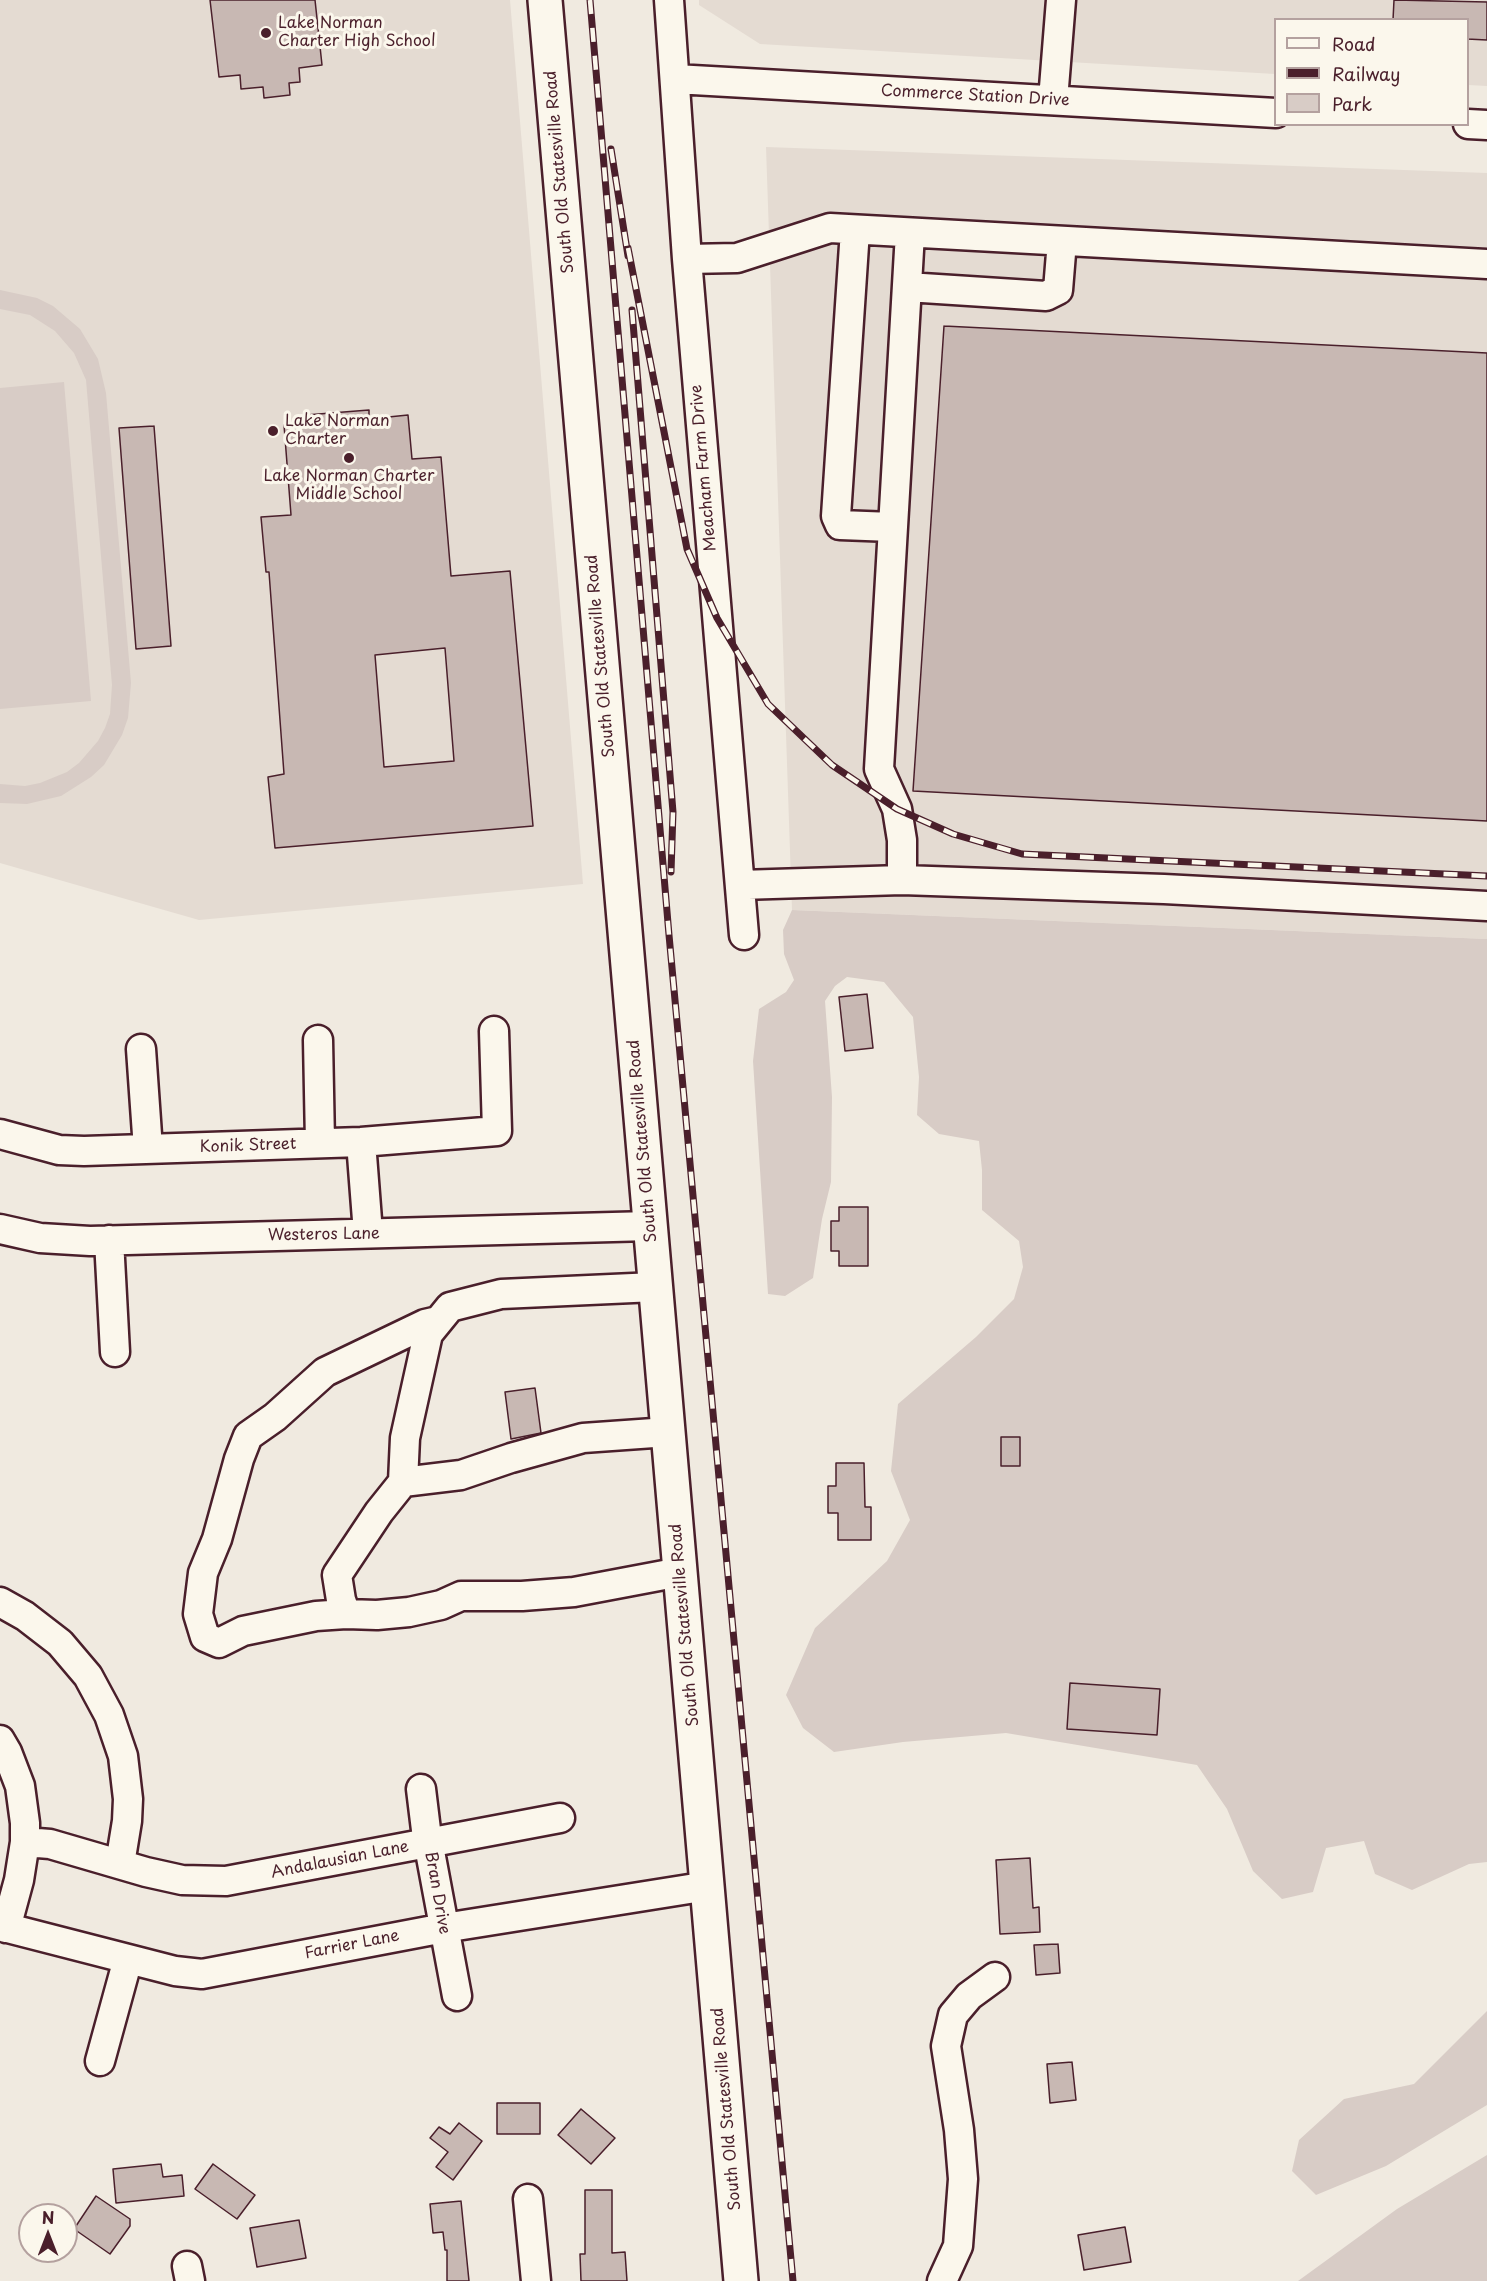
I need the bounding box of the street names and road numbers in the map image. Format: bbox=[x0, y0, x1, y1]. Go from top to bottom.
street label: South Old Statesville Road bbox=[542, 70, 578, 274]
street label: Commerce Station Drive bbox=[880, 81, 1070, 111]
street label: Meacham Farm Drive bbox=[687, 384, 721, 552]
street label: South Old Statesville Road bbox=[583, 554, 619, 758]
street label: South Old Statesville Road bbox=[625, 1039, 661, 1243]
street label: Konik Street bbox=[199, 1135, 297, 1157]
street label: Westeros Lane bbox=[268, 1224, 380, 1246]
street label: South Old Statesville Road bbox=[667, 1523, 703, 1727]
street label: Andalausian Lane bbox=[269, 1837, 411, 1883]
street label: Bran Drive bbox=[420, 1850, 454, 1936]
street label: Farrier Lane bbox=[303, 1926, 401, 1964]
street label: South Old Statesville Road bbox=[709, 2007, 745, 2211]

